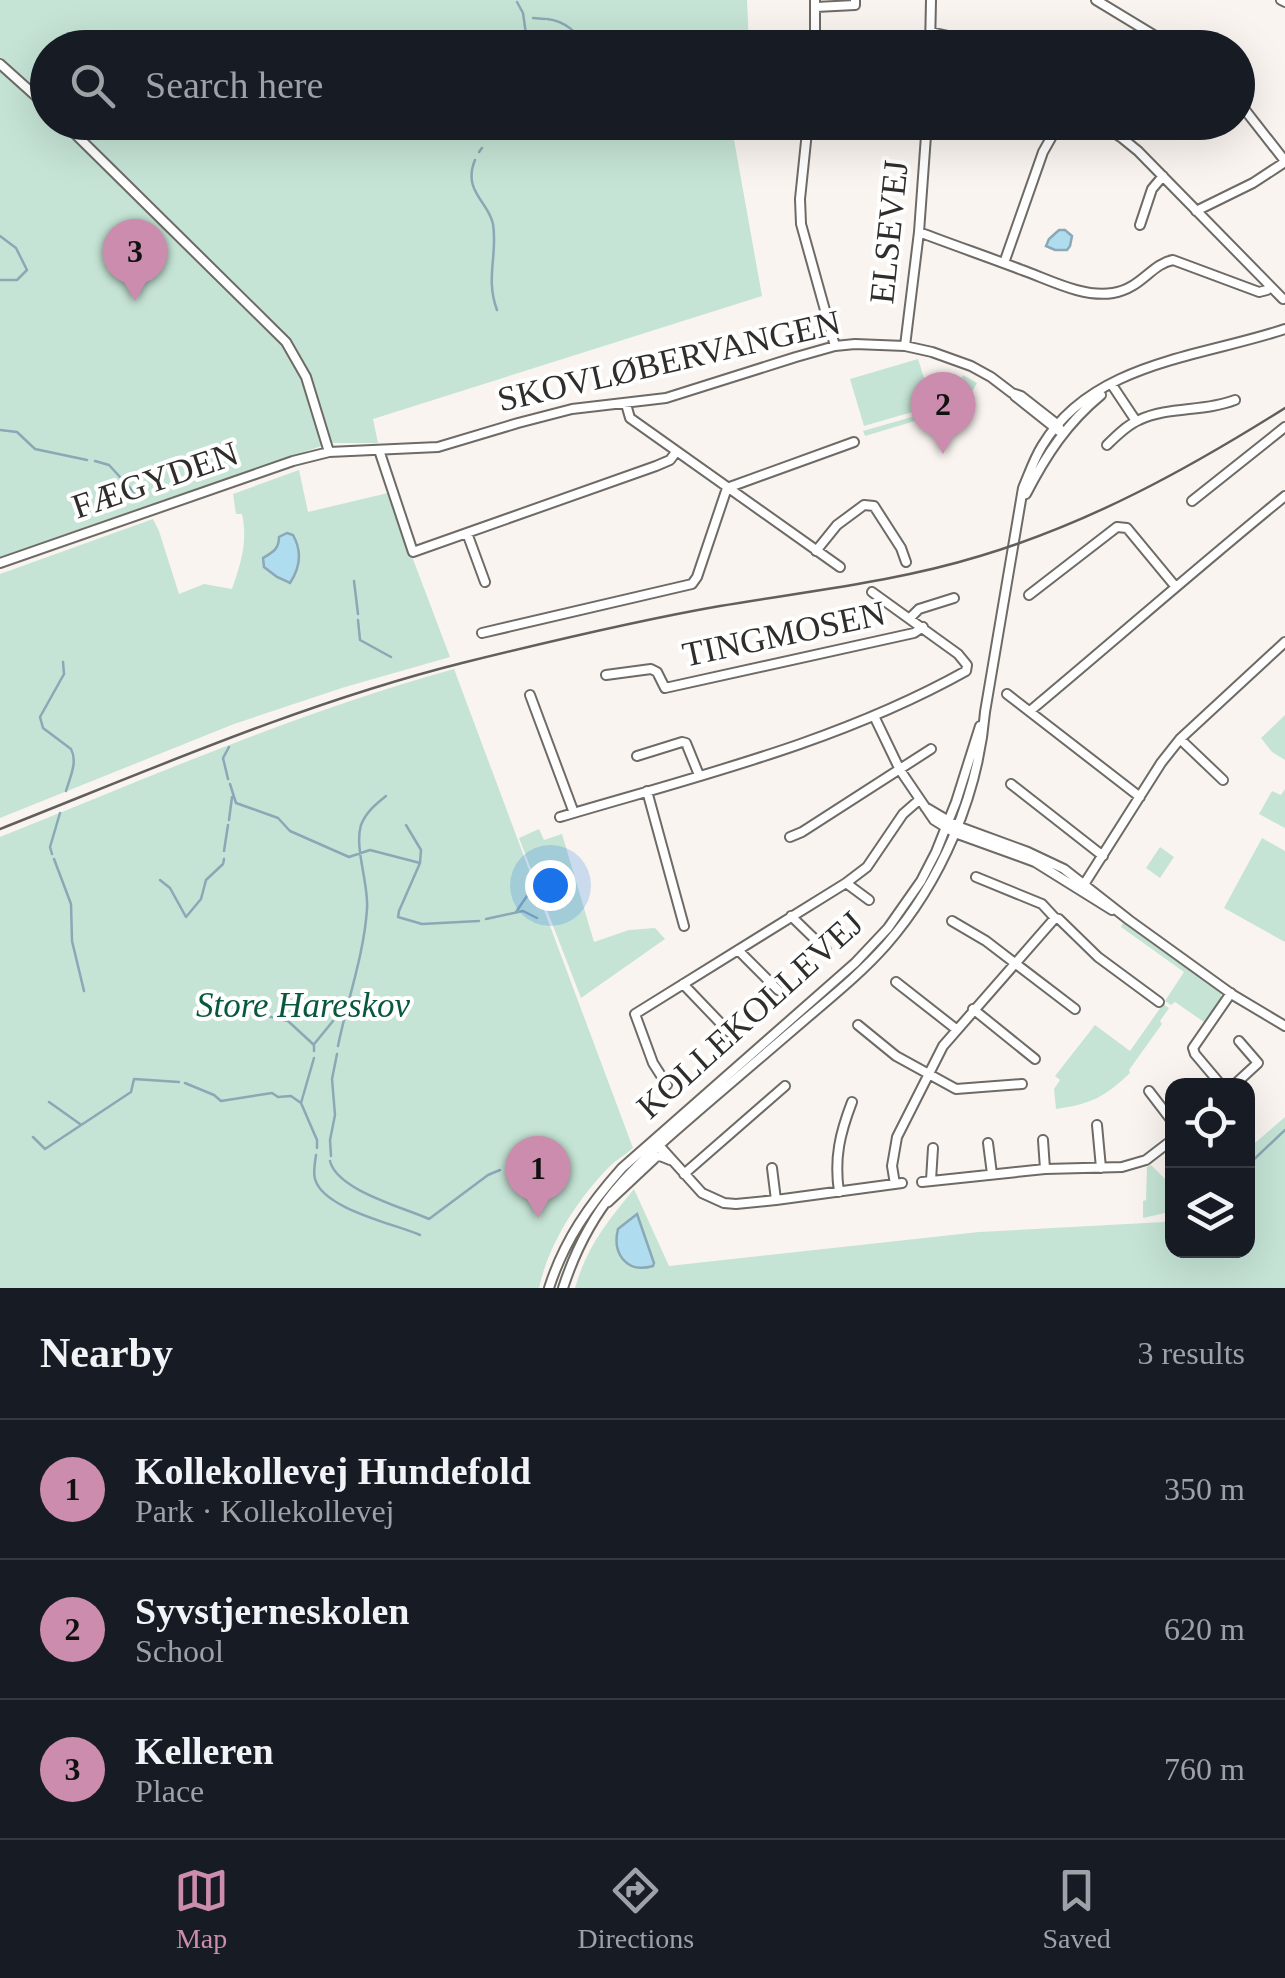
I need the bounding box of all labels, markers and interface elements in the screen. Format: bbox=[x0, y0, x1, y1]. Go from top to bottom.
search box bbox=[30, 30, 1255, 140]
icon: search bbox=[65, 58, 120, 113]
text: Search here bbox=[145, 64, 323, 106]
street label: ELSEVEJ bbox=[862, 158, 916, 306]
pin: 3 bbox=[102, 218, 168, 301]
street label: SKOVLØBERVANGEN bbox=[494, 303, 844, 419]
pin: 2 bbox=[910, 372, 976, 454]
street label: FÆGYDEN bbox=[67, 433, 243, 527]
street label: TINGMOSEN bbox=[679, 593, 889, 675]
your location bbox=[525, 860, 576, 911]
street label: KOLLEKOLLEVEJ bbox=[629, 904, 871, 1126]
park label: Store Hareskov bbox=[196, 986, 411, 1025]
map controls bbox=[1165, 1078, 1255, 1258]
button: locate bbox=[1165, 1078, 1255, 1168]
pin: 1 bbox=[506, 1136, 570, 1218]
button: layers bbox=[1165, 1168, 1255, 1258]
text: Nearby bbox=[40, 1330, 173, 1376]
text: 3 results bbox=[1137, 1335, 1245, 1371]
text: Kollekollevej Hundefold bbox=[135, 1450, 531, 1492]
text: 1 bbox=[65, 1471, 81, 1507]
text: 350 m bbox=[1164, 1471, 1245, 1507]
text: Park · Kollekollevej bbox=[135, 1493, 394, 1529]
text: Syvstjerneskolen bbox=[135, 1590, 409, 1632]
text: 2 bbox=[65, 1611, 81, 1647]
text: 620 m bbox=[1164, 1611, 1245, 1647]
text: School bbox=[135, 1633, 224, 1669]
text: Kelleren bbox=[135, 1730, 274, 1772]
text: 3 bbox=[65, 1751, 81, 1787]
text: 760 m bbox=[1164, 1751, 1245, 1787]
text: Place bbox=[135, 1773, 204, 1809]
tab: Map bbox=[174, 1863, 229, 1955]
tab: Directions bbox=[577, 1863, 694, 1955]
tab: Saved bbox=[1042, 1863, 1111, 1955]

